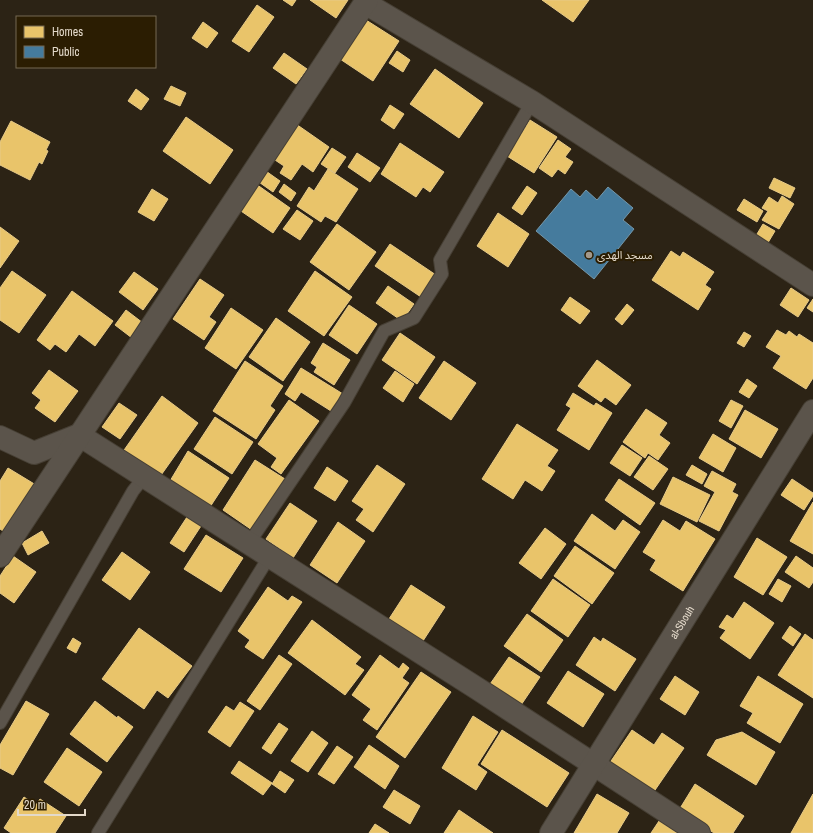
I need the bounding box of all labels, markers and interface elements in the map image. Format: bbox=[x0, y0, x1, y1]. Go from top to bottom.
legend bbox=[16, 16, 156, 68]
text: Homes bbox=[52, 24, 83, 40]
text: Public bbox=[52, 44, 79, 60]
place label: مسجد الهدى bbox=[597, 248, 653, 262]
marker: مسجد الهدى bbox=[584, 250, 594, 260]
street label: al-Sbouh bbox=[666, 603, 697, 641]
scale bar bbox=[18, 791, 85, 817]
text: 20 m bbox=[24, 797, 46, 813]

